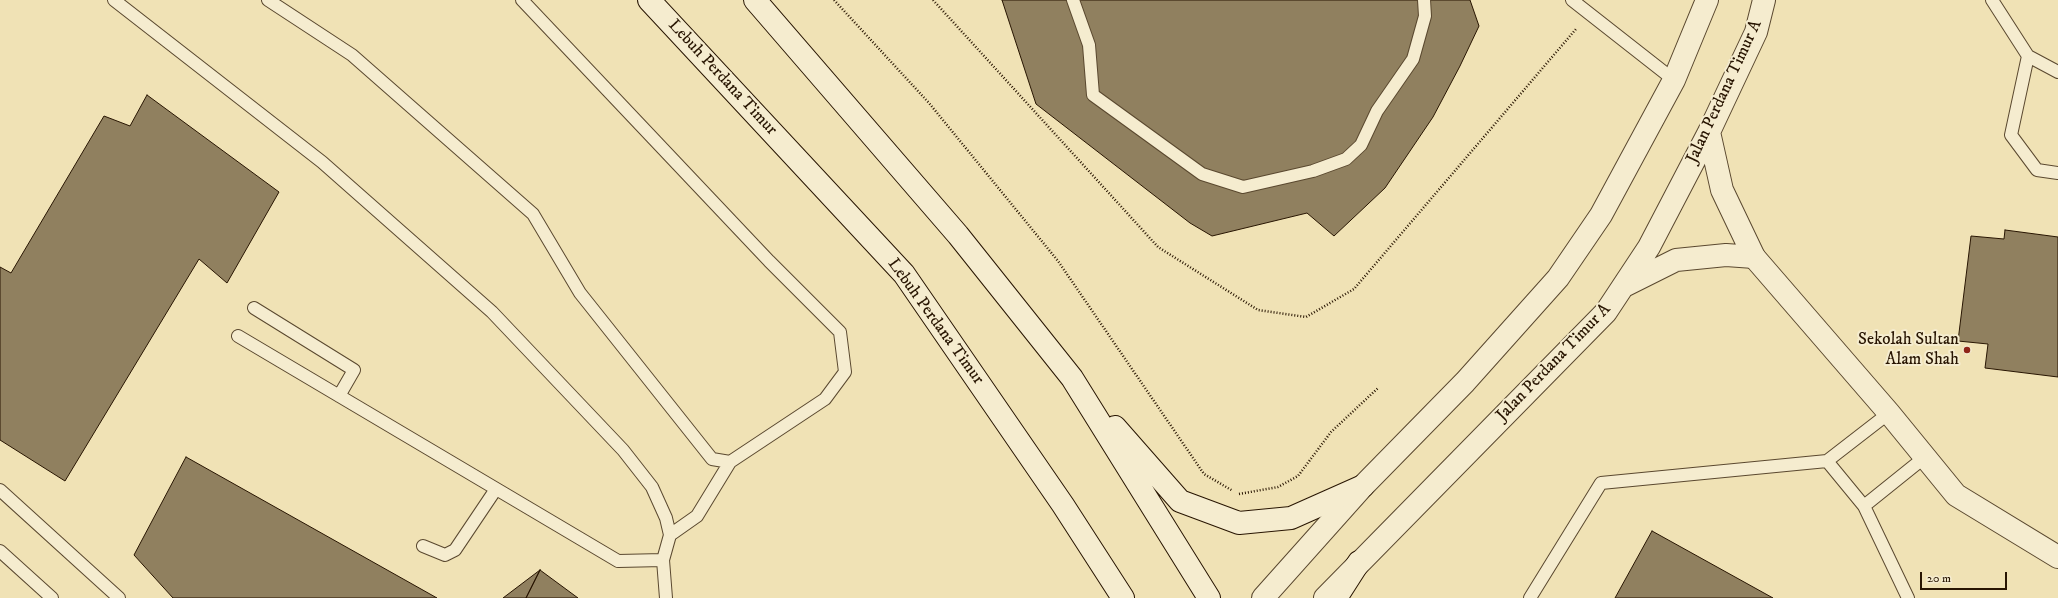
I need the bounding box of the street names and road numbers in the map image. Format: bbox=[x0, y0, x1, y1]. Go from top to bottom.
street label: Lebuh Perdana Timur bbox=[663, 16, 781, 140]
street label: Jalan Perdana Timur A bbox=[1683, 17, 1767, 167]
street label: Lebuh Perdana Timur bbox=[882, 255, 988, 389]
street label: Jalan Perdana Timur A bbox=[1493, 300, 1615, 426]

